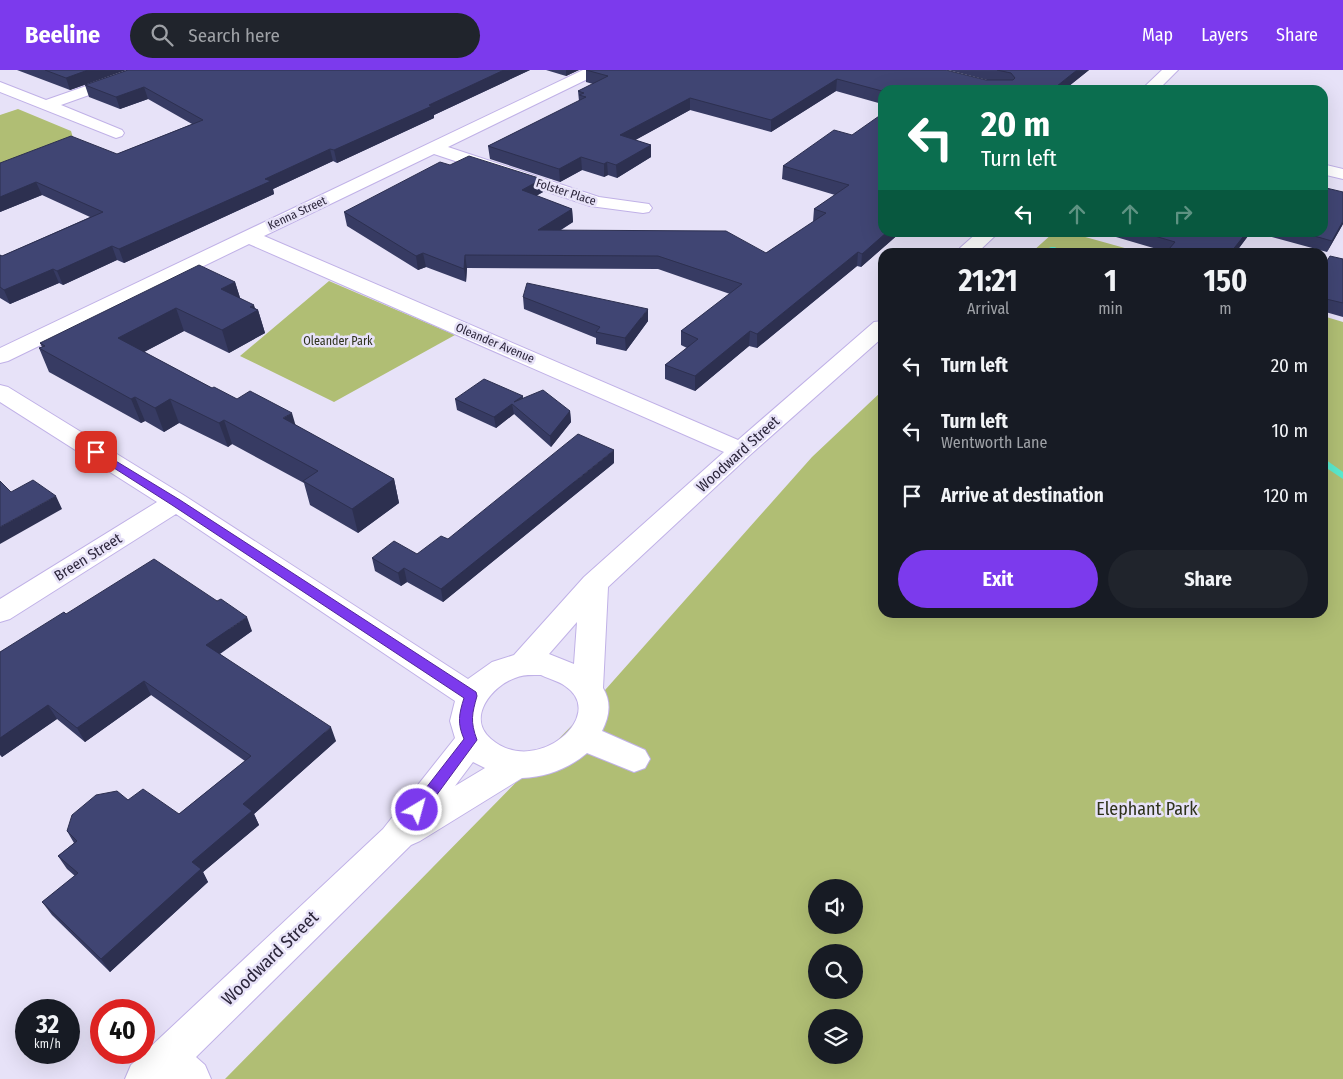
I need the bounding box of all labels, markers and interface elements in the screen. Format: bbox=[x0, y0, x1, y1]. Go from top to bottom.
search box bbox=[130, 13, 480, 58]
text: Beeline bbox=[25, 21, 100, 49]
icon: search bbox=[148, 21, 176, 49]
text: Search here bbox=[188, 24, 280, 47]
text: Map bbox=[1142, 24, 1173, 46]
text: Layers bbox=[1201, 24, 1248, 46]
text: Share bbox=[1276, 24, 1318, 46]
text: 20 m bbox=[981, 103, 1050, 145]
icon: left bbox=[898, 105, 963, 170]
text: Turn left bbox=[981, 145, 1057, 172]
street label: Folster Place bbox=[534, 176, 598, 208]
street label: Kenna Street bbox=[266, 193, 329, 233]
icon: left bbox=[1010, 200, 1038, 228]
icon: ahead bbox=[1063, 200, 1091, 228]
icon: ahead bbox=[1116, 200, 1144, 228]
icon: right bbox=[1169, 200, 1197, 228]
text: 21:21 bbox=[959, 263, 1018, 299]
text: 1 bbox=[1104, 263, 1117, 299]
text: 150 bbox=[1204, 263, 1247, 299]
text: Arrival bbox=[967, 299, 1009, 318]
text: min bbox=[1098, 299, 1123, 318]
text: m bbox=[1219, 299, 1232, 318]
street label: Oleander Avenue bbox=[454, 320, 537, 366]
park label: Oleander Park bbox=[303, 334, 373, 348]
icon: left bbox=[898, 352, 926, 380]
text: Turn left bbox=[941, 354, 1008, 377]
text: 20 m bbox=[1271, 354, 1308, 377]
text: Turn left bbox=[941, 410, 1008, 433]
street label: Woodward Street bbox=[693, 412, 783, 496]
icon: left bbox=[898, 417, 926, 445]
text: 10 m bbox=[1272, 419, 1308, 442]
pin bbox=[75, 431, 117, 473]
text: Wentworth Lane bbox=[941, 433, 1047, 452]
icon: arrive bbox=[82, 438, 110, 466]
icon: arrive bbox=[898, 482, 926, 510]
text: Arrive at destination bbox=[941, 484, 1104, 507]
text: 120 m bbox=[1263, 484, 1308, 507]
street label: Breen Street bbox=[51, 529, 125, 585]
button: Exit bbox=[898, 550, 1098, 608]
button: Share bbox=[1108, 550, 1308, 608]
position arrow bbox=[390, 783, 442, 835]
park label: Elephant Park bbox=[1096, 798, 1198, 820]
map controls bbox=[808, 879, 863, 1064]
button: sound bbox=[808, 879, 863, 934]
street label: Woodward Street bbox=[217, 906, 323, 1010]
button: search bbox=[808, 944, 863, 999]
speed limit sign: 40 bbox=[90, 999, 155, 1064]
button: layers bbox=[808, 1009, 863, 1064]
text: 32 bbox=[36, 1010, 59, 1040]
text: km/h bbox=[34, 1037, 61, 1051]

